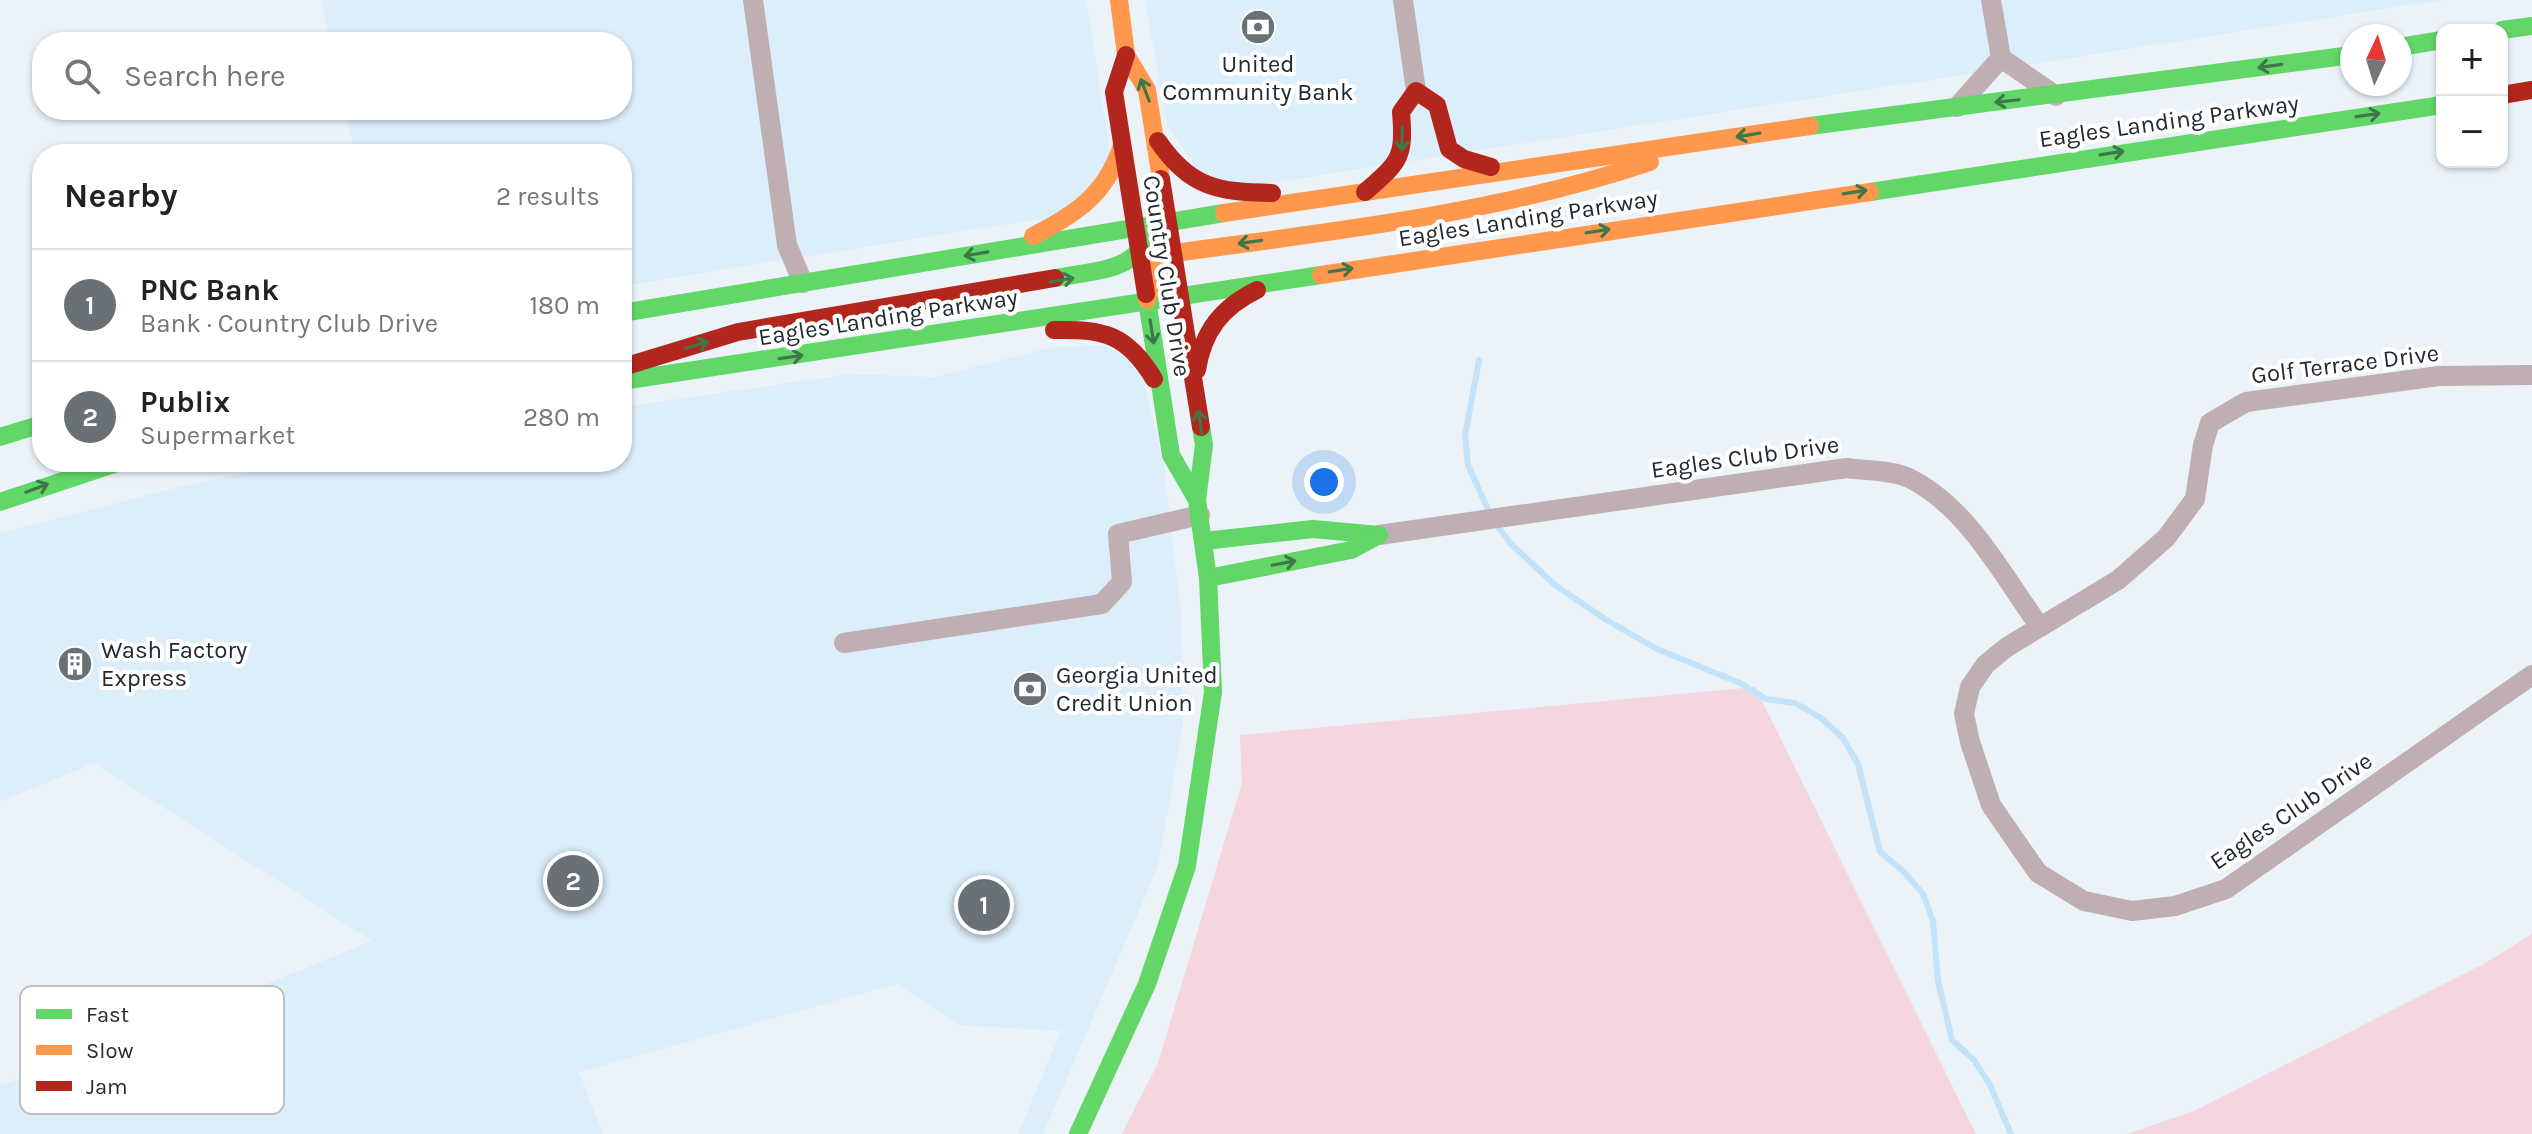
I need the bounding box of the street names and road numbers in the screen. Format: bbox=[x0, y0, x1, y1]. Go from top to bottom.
street label: Eagles Landing Parkway bbox=[2037, 89, 2301, 153]
street label: Country Club Drive bbox=[1137, 173, 1197, 379]
street label: Eagles Landing Parkway bbox=[1396, 184, 1660, 252]
street label: Eagles Landing Parkway bbox=[756, 283, 1020, 351]
street label: Golf Terrace Drive bbox=[2250, 339, 2440, 389]
street label: Eagles Club Drive bbox=[1649, 430, 1841, 484]
street label: Eagles Club Drive bbox=[2205, 746, 2377, 876]

